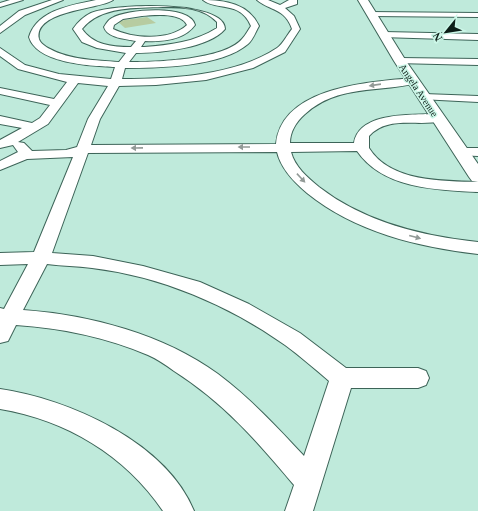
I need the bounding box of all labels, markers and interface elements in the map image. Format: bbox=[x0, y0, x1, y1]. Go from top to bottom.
north arrow bbox=[426, 12, 466, 52]
text: N bbox=[430, 31, 445, 43]
street label: Angela Avenue bbox=[397, 62, 441, 119]
one-way arrow bbox=[368, 82, 381, 88]
one-way arrow bbox=[237, 144, 250, 150]
one-way arrow bbox=[131, 145, 143, 152]
one-way arrow bbox=[296, 173, 306, 183]
one-way arrow bbox=[409, 235, 421, 241]

